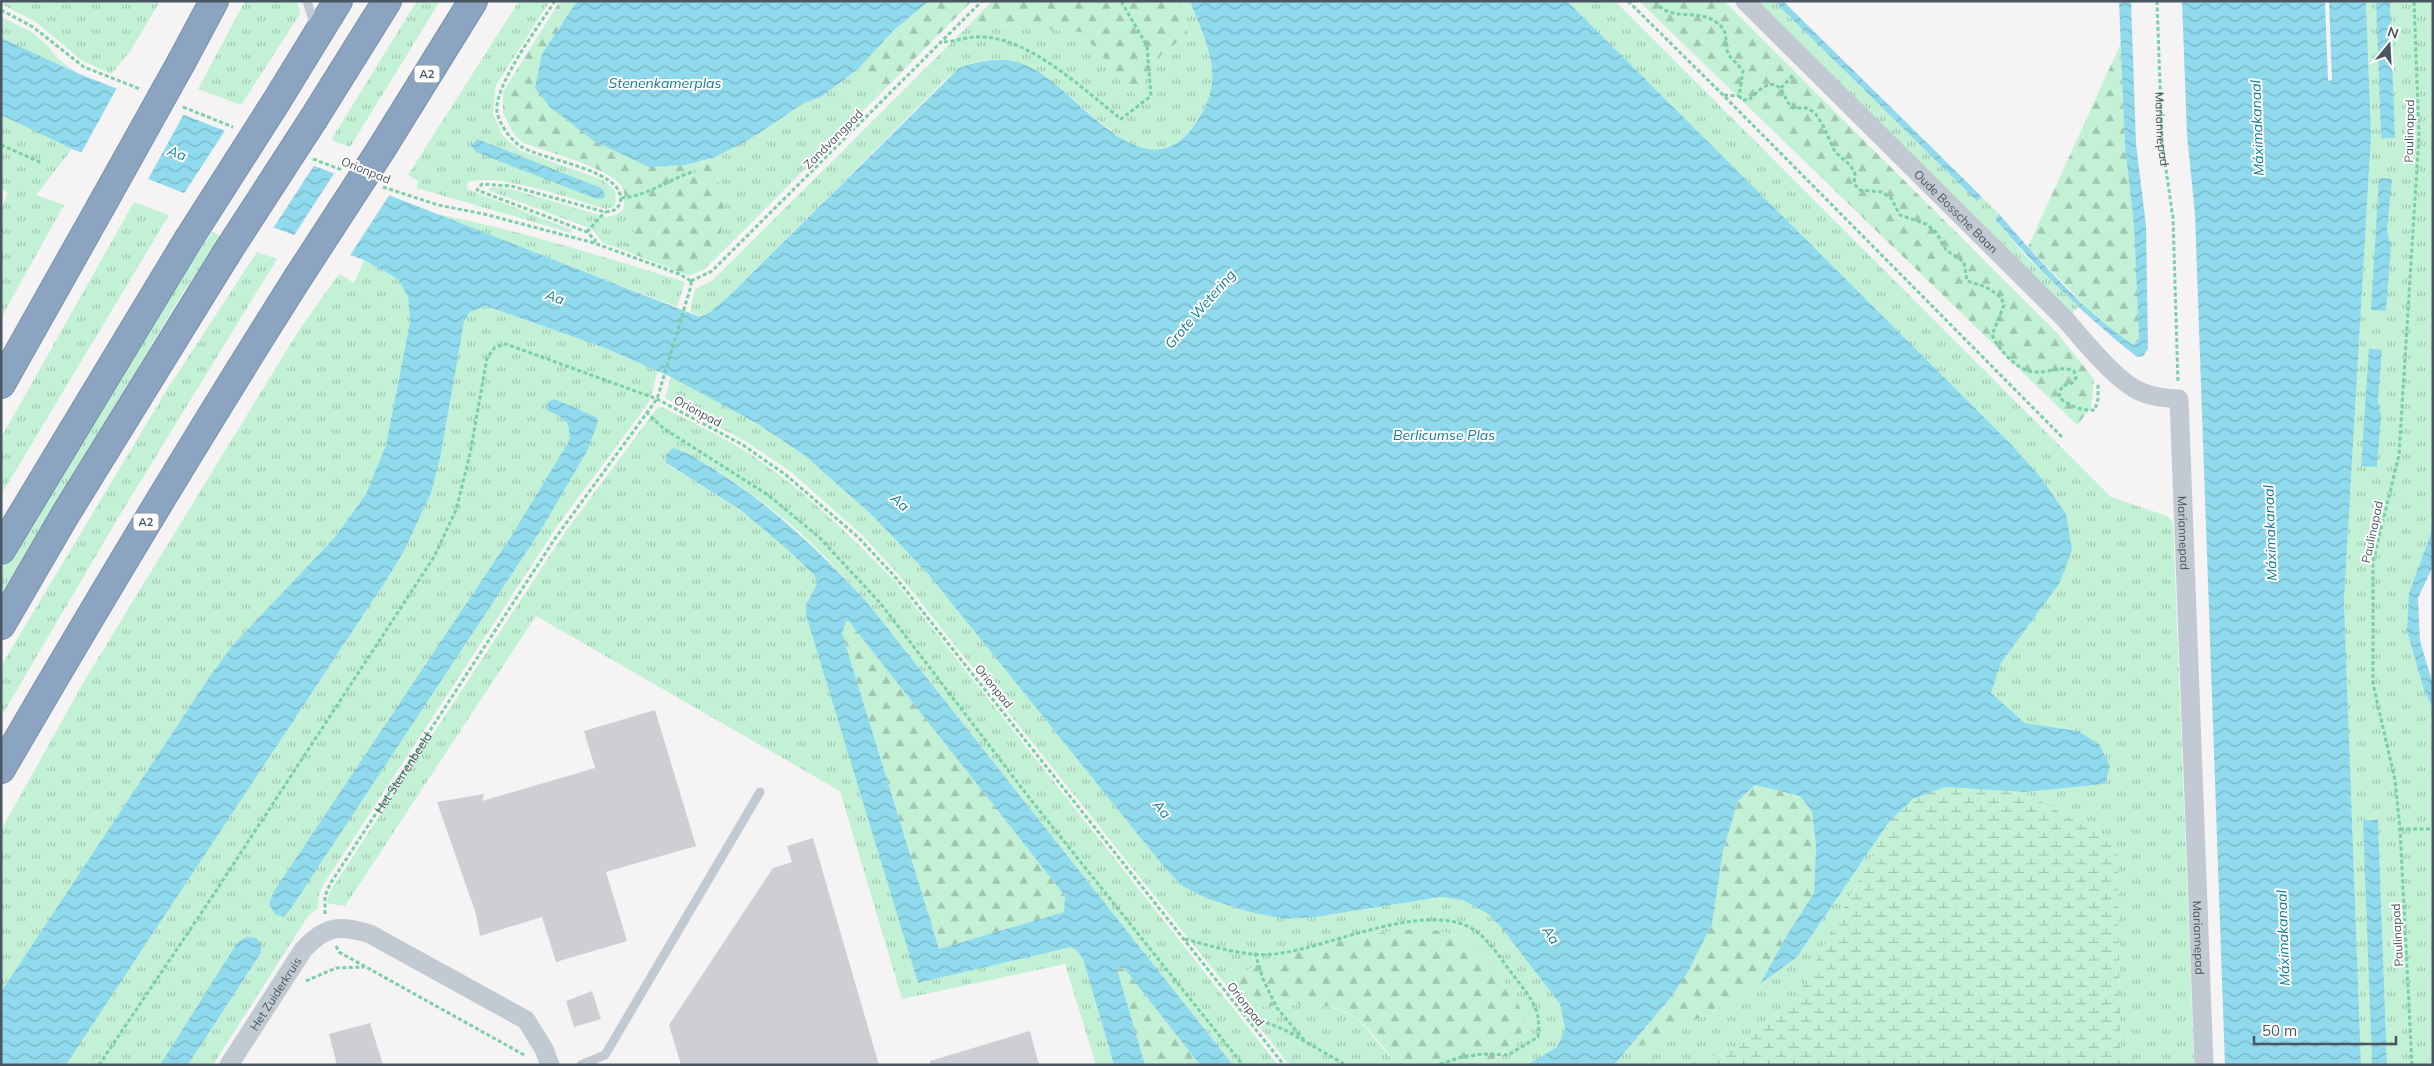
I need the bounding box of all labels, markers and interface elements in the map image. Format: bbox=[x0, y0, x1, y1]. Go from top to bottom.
north arrow bbox=[2364, 20, 2414, 70]
text: N bbox=[2385, 22, 2401, 43]
road number: A2 bbox=[414, 66, 440, 82]
water label: Stenenkamerplas bbox=[609, 74, 721, 92]
water label: Máximakanaal bbox=[2246, 79, 2268, 176]
street label: Mariannepad bbox=[2153, 92, 2173, 167]
street label: Paulinapad bbox=[2401, 99, 2417, 163]
street label: Zandvangpad bbox=[800, 106, 866, 172]
water label: Aa bbox=[164, 141, 189, 165]
street label: Orionpad bbox=[339, 153, 393, 187]
street label: Oude Bossche Baan bbox=[1911, 166, 2001, 256]
water label: Grote Wetering bbox=[1161, 265, 1240, 352]
water label: Aa bbox=[542, 285, 567, 309]
street label: Orionpad bbox=[672, 392, 724, 430]
water label: Berlicumse Plas bbox=[1393, 426, 1495, 444]
water label: Máximakanaal bbox=[2259, 484, 2281, 581]
water label: Aa bbox=[886, 488, 913, 515]
street label: Mariannepad bbox=[2175, 496, 2193, 570]
street label: Paulinapad bbox=[2358, 500, 2386, 564]
road number: A2 bbox=[134, 514, 158, 530]
street label: Orionpad bbox=[972, 661, 1016, 711]
street label: Het Sterrenbeeld bbox=[371, 729, 434, 816]
water label: Aa bbox=[1148, 795, 1175, 822]
water label: Máximakanaal bbox=[2272, 889, 2294, 986]
street label: Mariannepad bbox=[2190, 900, 2208, 975]
street label: Paulinapad bbox=[2388, 903, 2406, 967]
water label: Aa bbox=[1538, 921, 1564, 948]
street label: Het Zuiderkruis bbox=[246, 954, 304, 1033]
street label: Orionpad bbox=[1224, 979, 1268, 1029]
scale bar bbox=[2254, 1014, 2396, 1046]
text: 50 m bbox=[2262, 1021, 2297, 1040]

